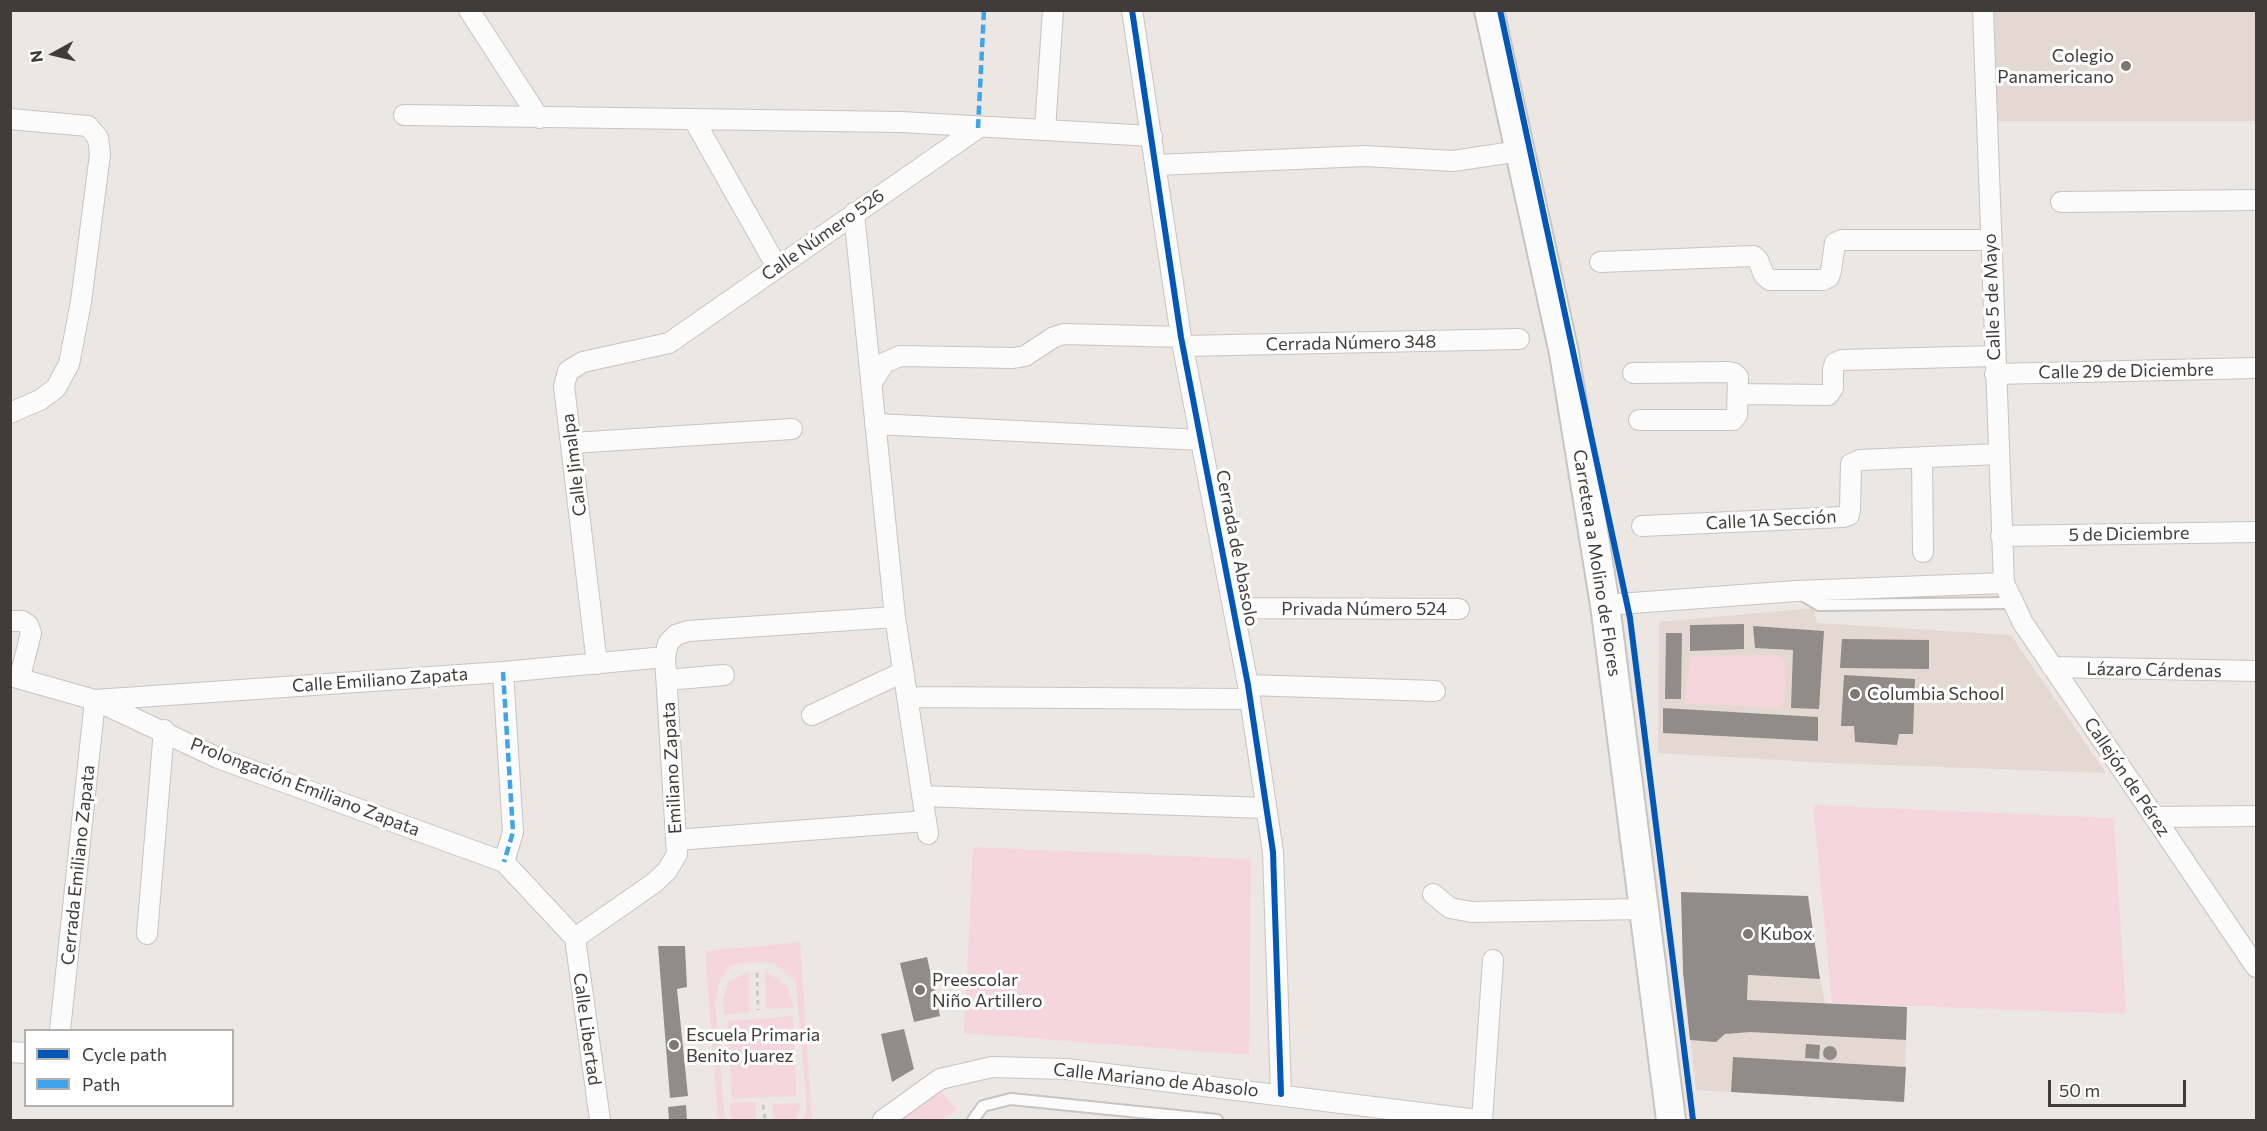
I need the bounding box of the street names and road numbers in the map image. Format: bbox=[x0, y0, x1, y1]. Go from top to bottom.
street label: Calle Número 526 bbox=[757, 185, 889, 285]
street label: Calle 5 de Mayo bbox=[1979, 233, 2005, 361]
street label: Cerrada Número 348 bbox=[1266, 331, 1436, 355]
street label: Calle 29 de Diciembre bbox=[2038, 359, 2214, 383]
street label: Calle Jimalpa bbox=[557, 412, 591, 518]
street label: Carretera a Molino de Flores bbox=[1568, 448, 1626, 678]
street label: Cerrada de Abasolo bbox=[1211, 468, 1263, 628]
street label: Calle 1A Sección bbox=[1705, 506, 1837, 534]
street label: 5 de Diciembre bbox=[2068, 522, 2190, 546]
street label: Privada Número 524 bbox=[1281, 598, 1447, 620]
street label: Lázaro Cárdenas bbox=[2086, 658, 2222, 682]
street label: Calle Emiliano Zapata bbox=[291, 663, 469, 697]
street label: Emiliano Zapata bbox=[658, 701, 686, 835]
street label: Callejón de Pérez bbox=[2079, 713, 2175, 841]
street label: Prolongación Emiliano Zapata bbox=[187, 733, 423, 841]
street label: Cerrada Emiliano Zapata bbox=[57, 764, 99, 966]
street label: Calle Libertad bbox=[568, 971, 606, 1087]
street label: Calle Mariano de Abasolo bbox=[1052, 1058, 1260, 1102]

